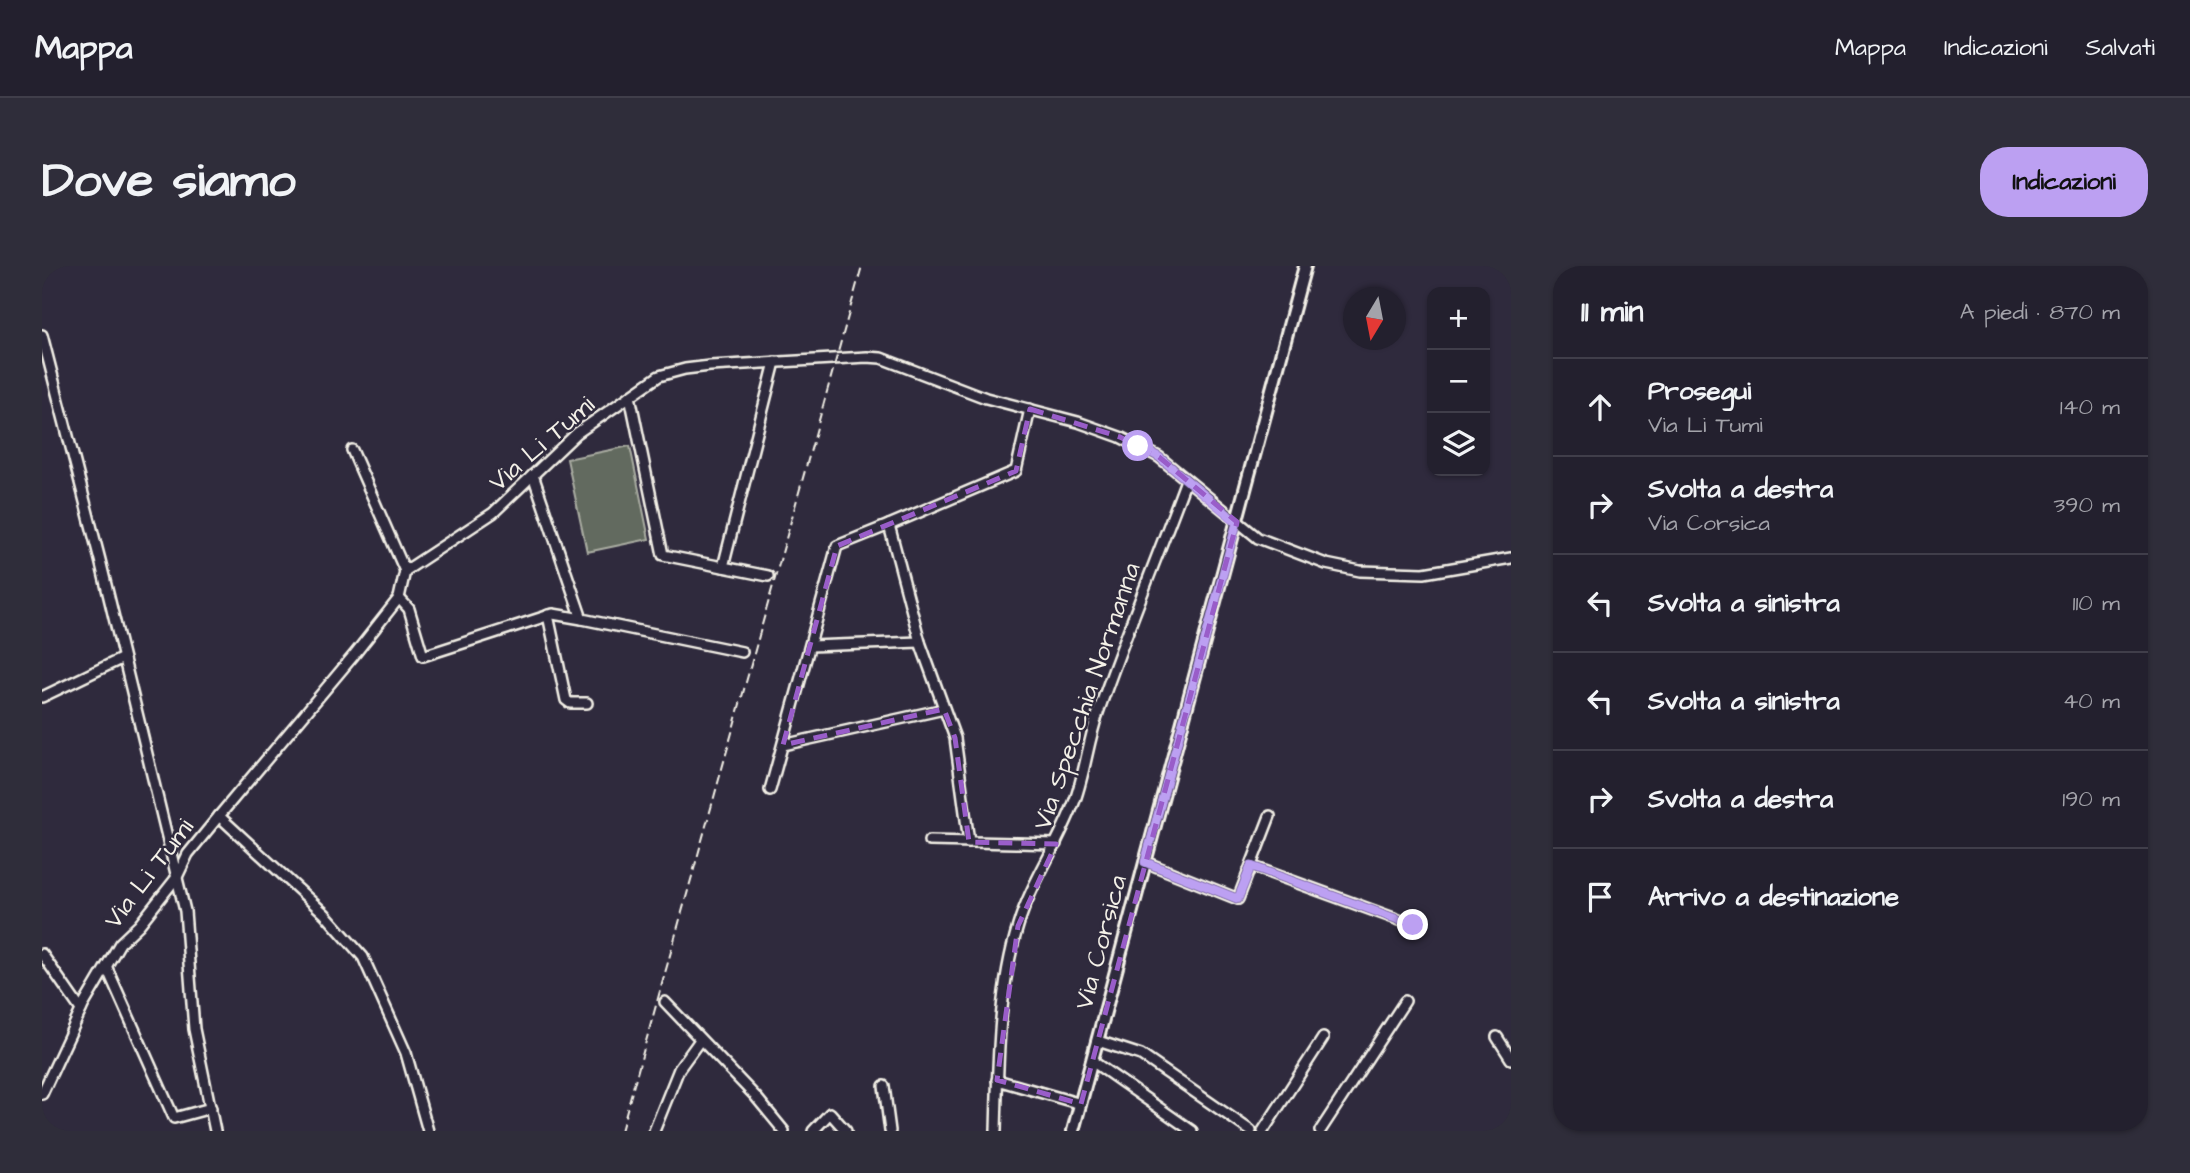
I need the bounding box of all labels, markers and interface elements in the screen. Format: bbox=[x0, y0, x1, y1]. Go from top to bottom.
text: Mappa bbox=[35, 25, 133, 71]
text: Mappa bbox=[1835, 31, 1906, 65]
text: Indicazioni bbox=[1944, 31, 2048, 65]
text: Salvati bbox=[2086, 31, 2155, 65]
button: Indicazioni bbox=[1980, 147, 2148, 217]
text: Dove siamo bbox=[42, 148, 296, 216]
north arrow bbox=[1343, 287, 1406, 350]
map controls bbox=[1427, 287, 1490, 476]
button: + bbox=[1427, 287, 1490, 350]
text: 11 min bbox=[1581, 291, 1644, 333]
text: A piedi · 870 m bbox=[1960, 296, 2120, 328]
button: − bbox=[1427, 350, 1490, 413]
text: Prosegui bbox=[1648, 373, 1751, 409]
street label: Via Li Tumi bbox=[481, 388, 602, 500]
icon: ahead bbox=[1581, 388, 1619, 426]
text: 140 m bbox=[2060, 391, 2120, 423]
text: Via Li Tumi bbox=[1648, 409, 1763, 441]
button: layers bbox=[1427, 413, 1490, 476]
route start bbox=[1122, 430, 1153, 461]
text: Svolta a destra bbox=[1648, 471, 1833, 507]
icon: right bbox=[1581, 486, 1619, 524]
text: 390 m bbox=[2054, 489, 2120, 521]
text: Via Corsica bbox=[1648, 507, 1770, 539]
street label: Via Specchia Normanna bbox=[1024, 558, 1150, 835]
icon: left bbox=[1581, 584, 1619, 622]
text: Svolta a sinistra bbox=[1648, 585, 1840, 621]
text: 110 m bbox=[2072, 587, 2120, 619]
icon: left bbox=[1581, 682, 1619, 720]
text: Svolta a sinistra bbox=[1648, 683, 1840, 719]
text: 40 m bbox=[2063, 685, 2120, 717]
icon: right bbox=[1581, 780, 1619, 818]
text: Svolta a destra bbox=[1648, 781, 1833, 817]
text: 190 m bbox=[2062, 783, 2120, 815]
street label: Via Li Tumi bbox=[95, 811, 202, 936]
street label: Via Corsica bbox=[1066, 871, 1136, 1014]
icon: arrive bbox=[1581, 878, 1619, 916]
text: Arrivo a destinazione bbox=[1648, 879, 1899, 915]
route end bbox=[1397, 909, 1428, 940]

